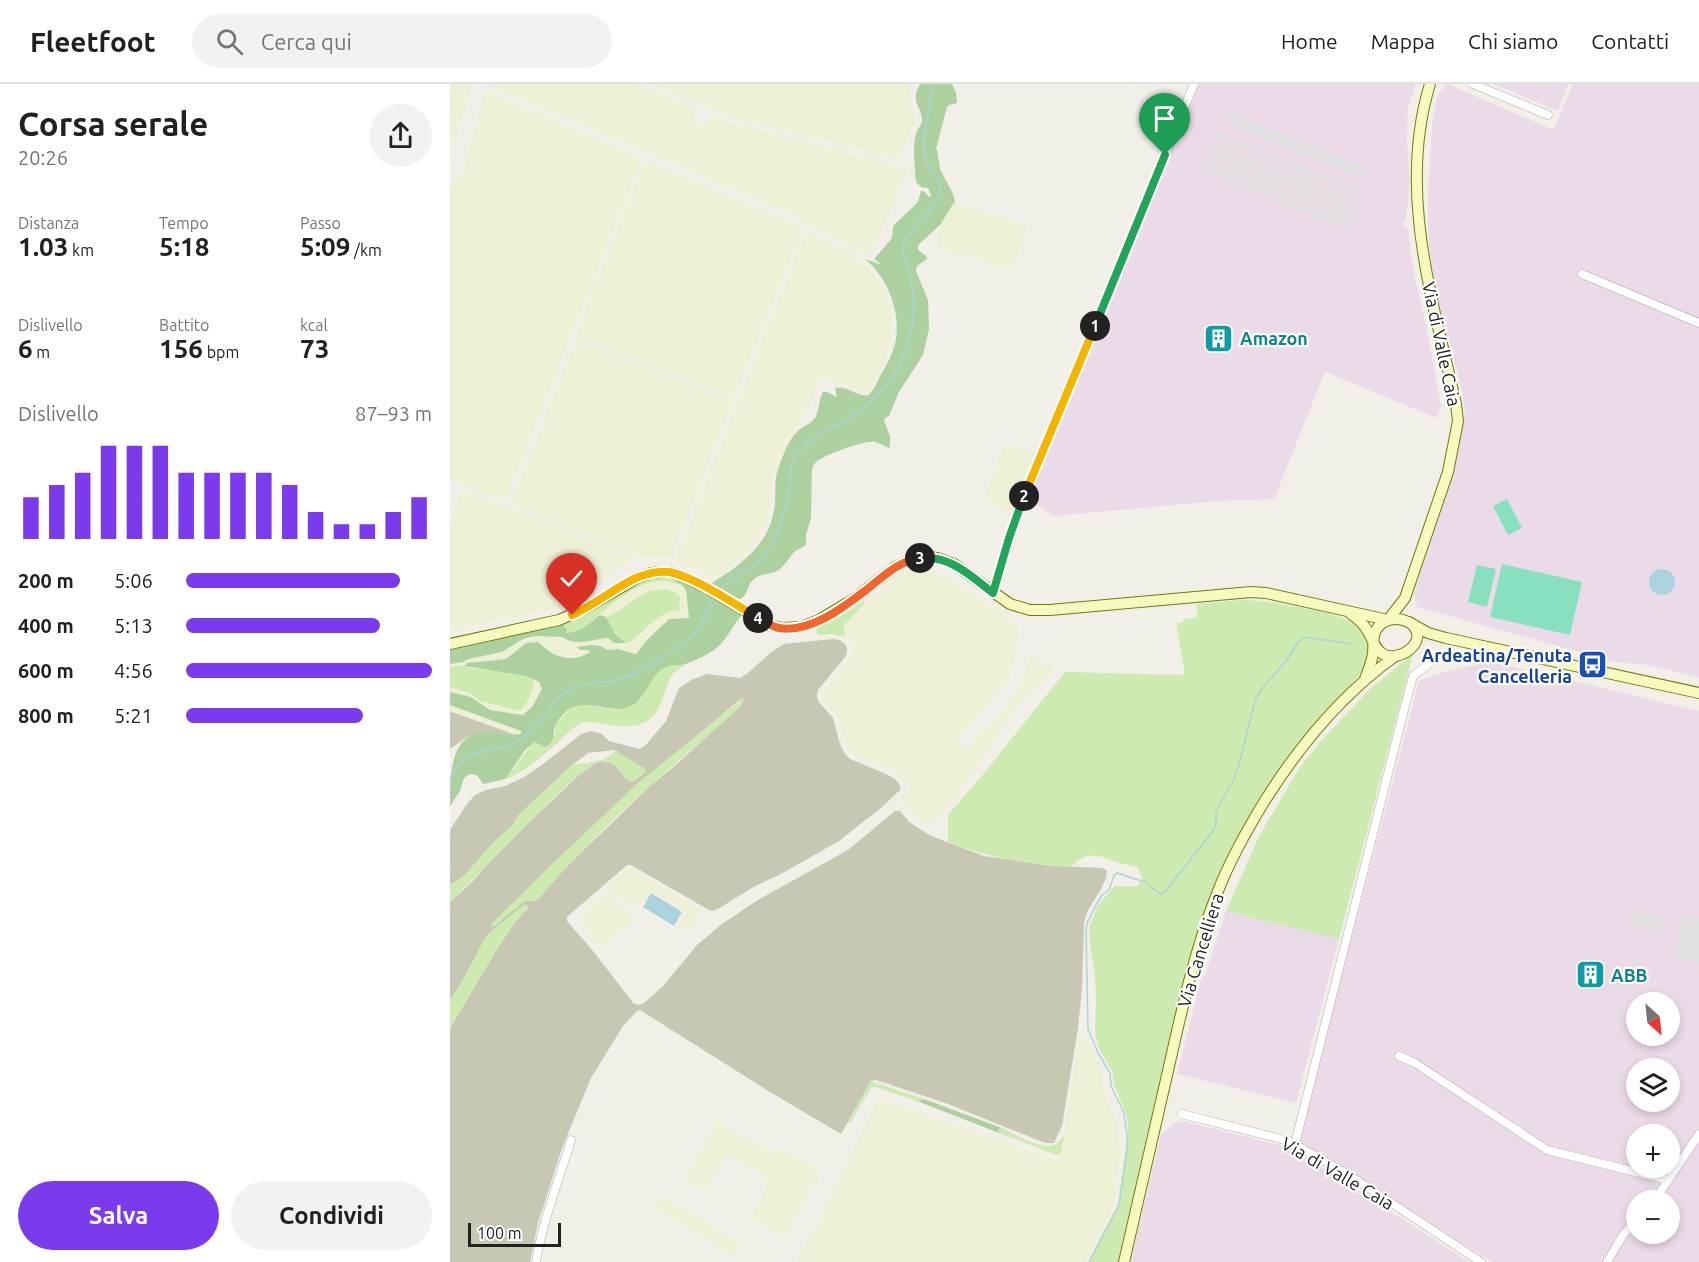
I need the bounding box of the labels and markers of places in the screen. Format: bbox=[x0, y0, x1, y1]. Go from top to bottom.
pin bbox=[1139, 93, 1190, 155]
pin: 1 bbox=[1080, 311, 1110, 341]
building icon: Amazon bbox=[1203, 322, 1235, 354]
place label: Amazon bbox=[1240, 328, 1308, 348]
pin: 2 bbox=[1009, 481, 1039, 511]
pin: 3 bbox=[905, 543, 935, 573]
pin bbox=[546, 553, 597, 615]
pin: 4 bbox=[743, 603, 773, 633]
place label: Ardeatina/Tenuta Cancelleria bbox=[1422, 645, 1572, 686]
bus stop icon: Ardeatina/Tenuta Cancelleria bbox=[1577, 649, 1609, 681]
building icon: ABB bbox=[1574, 959, 1606, 991]
place label: ABB bbox=[1611, 965, 1648, 985]

